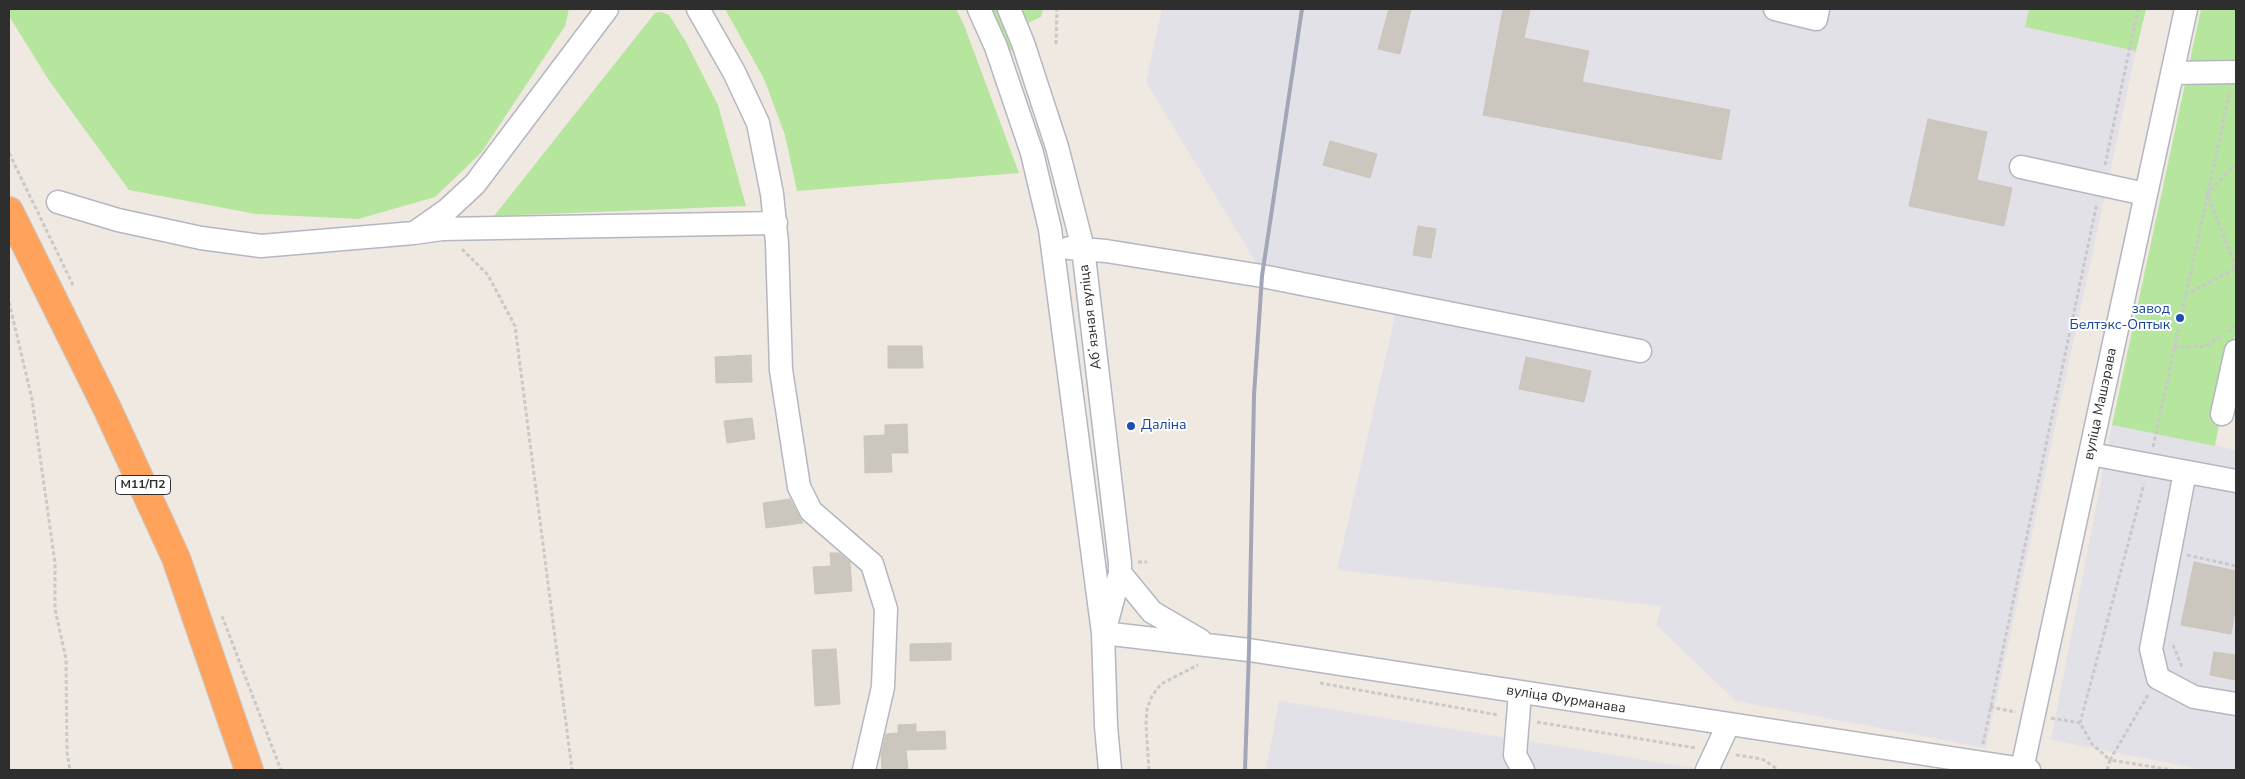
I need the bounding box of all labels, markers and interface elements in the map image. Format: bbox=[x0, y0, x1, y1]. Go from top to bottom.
street label: Абʼязная вуліца bbox=[1076, 264, 1106, 370]
place label: завод Белтэкс-Оптык bbox=[2069, 302, 2170, 334]
marker: завод Белтэкс-Оптык bbox=[2174, 312, 2186, 324]
street label: вуліца Машэрава bbox=[2081, 346, 2121, 462]
place label: Даліна bbox=[1141, 418, 1187, 434]
marker: Даліна bbox=[1125, 420, 1137, 432]
road number: М11/П2 bbox=[116, 476, 170, 494]
street label: вуліца Фурманава bbox=[1505, 682, 1627, 718]

